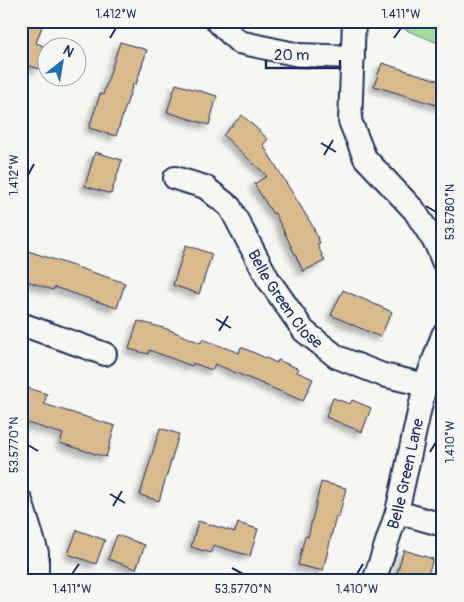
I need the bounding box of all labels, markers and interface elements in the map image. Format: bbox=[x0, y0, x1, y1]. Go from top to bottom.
text: 1.412°W bbox=[95, 7, 137, 22]
text: 1.411°W bbox=[381, 7, 421, 22]
north arrow bbox=[38, 38, 88, 88]
scale bar bbox=[266, 38, 340, 70]
text: N bbox=[60, 42, 77, 61]
text: 20 m bbox=[274, 46, 309, 65]
text: 1.412°W bbox=[7, 154, 22, 196]
text: 53.5780°N bbox=[443, 184, 458, 240]
street label: Belle Green Close bbox=[243, 246, 327, 353]
street label: Belle Green Lane bbox=[383, 416, 428, 532]
text: 53.5770°N bbox=[7, 417, 22, 473]
text: 1.410°W bbox=[443, 421, 458, 463]
text: 1.411°W bbox=[52, 582, 92, 597]
text: 53.5770°N bbox=[215, 582, 271, 597]
text: 1.410°W bbox=[336, 582, 378, 597]

